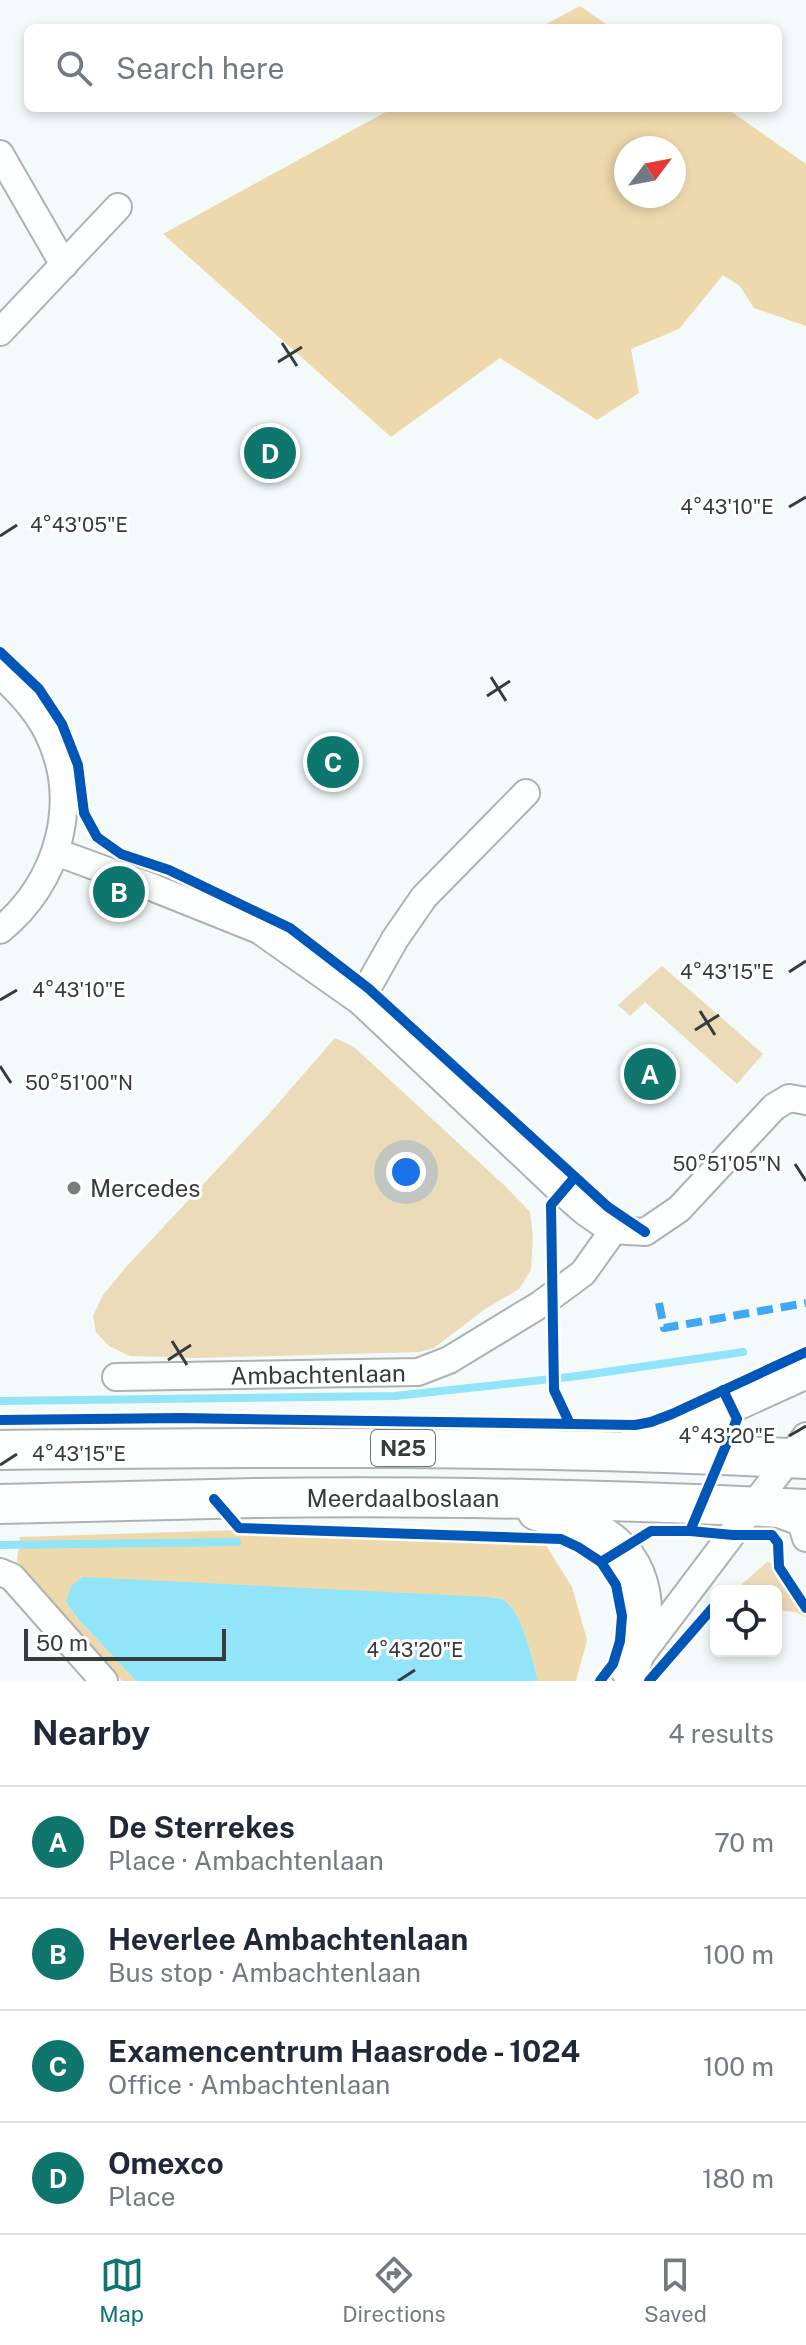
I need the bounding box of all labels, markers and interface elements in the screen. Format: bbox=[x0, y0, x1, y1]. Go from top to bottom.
search box bbox=[24, 24, 782, 112]
icon: search bbox=[52, 46, 96, 90]
text: Search here bbox=[116, 50, 284, 86]
north arrow bbox=[614, 136, 686, 208]
pin: D bbox=[244, 423, 296, 483]
text: 4°43'10"E bbox=[680, 495, 774, 519]
text: 4°43'05"E bbox=[30, 513, 128, 537]
pin: C bbox=[307, 732, 359, 792]
pin: B bbox=[93, 862, 145, 922]
text: 4°43'15"E bbox=[680, 960, 774, 984]
text: 4°43'10"E bbox=[32, 978, 126, 1002]
pin: A bbox=[624, 1044, 676, 1104]
text: 50°51'00"N bbox=[25, 1071, 133, 1095]
your location bbox=[386, 1152, 426, 1192]
text: 50°51'05"N bbox=[673, 1152, 781, 1176]
place label: Mercedes bbox=[90, 1174, 200, 1202]
marker: Mercedes bbox=[65, 1179, 83, 1197]
street label: Ambachtenlaan bbox=[230, 1358, 406, 1390]
text: 4°43'20"E bbox=[678, 1424, 776, 1448]
road number: N25 bbox=[371, 1430, 435, 1466]
text: 4°43'15"E bbox=[32, 1442, 126, 1466]
street label: Meerdaalboslaan bbox=[307, 1484, 499, 1512]
map controls bbox=[710, 1585, 782, 1657]
button: locate bbox=[710, 1585, 782, 1657]
scale bar bbox=[24, 1625, 226, 1661]
text: 50 m bbox=[36, 1630, 88, 1656]
text: 4°43'20"E bbox=[366, 1638, 464, 1662]
text: Nearby bbox=[32, 1713, 150, 1753]
text: 4 results bbox=[668, 1718, 774, 1749]
text: De Sterrekes bbox=[108, 1809, 295, 1845]
text: A bbox=[49, 1827, 67, 1858]
text: 70 m bbox=[714, 1827, 774, 1858]
text: Place · Ambachtenlaan bbox=[108, 1845, 384, 1876]
text: Heverlee Ambachtenlaan bbox=[108, 1921, 468, 1957]
text: B bbox=[49, 1939, 67, 1970]
text: 100 m bbox=[703, 1939, 774, 1970]
text: Bus stop · Ambachtenlaan bbox=[108, 1957, 421, 1988]
text: Examencentrum Haasrode - 1024 bbox=[108, 2033, 580, 2069]
text: C bbox=[49, 2051, 67, 2082]
text: 100 m bbox=[703, 2051, 774, 2082]
text: Office · Ambachtenlaan bbox=[108, 2069, 390, 2100]
text: Omexco bbox=[108, 2145, 224, 2181]
text: D bbox=[49, 2163, 67, 2194]
text: 180 m bbox=[702, 2163, 774, 2194]
text: Place bbox=[108, 2181, 175, 2212]
tab: Map bbox=[99, 2253, 144, 2327]
tab: Directions bbox=[342, 2253, 446, 2327]
tab: Saved bbox=[644, 2253, 707, 2327]

